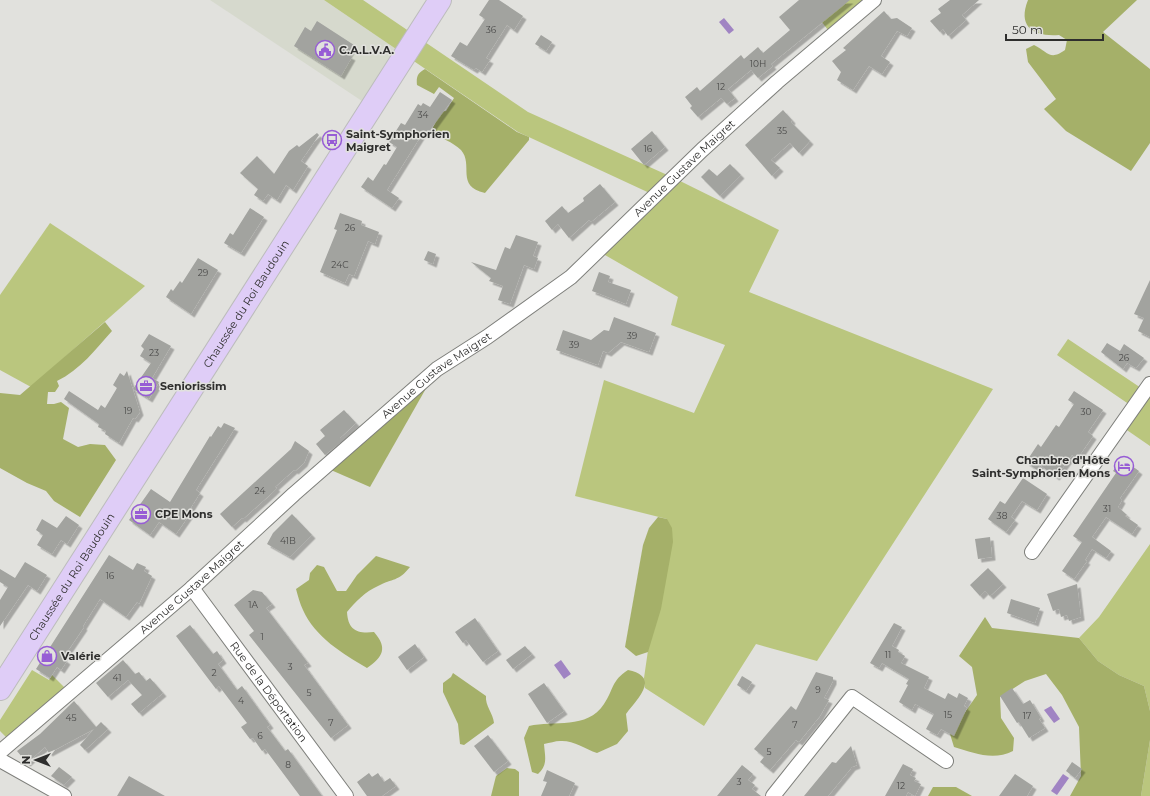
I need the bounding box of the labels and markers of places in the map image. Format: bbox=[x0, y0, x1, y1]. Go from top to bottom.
public building icon: C.A.L.V.A. bbox=[314, 39, 336, 61]
place label: C.A.L.V.A. bbox=[339, 43, 394, 57]
place label: Saint-Symphorien Maigret bbox=[346, 127, 450, 154]
bus stop icon: Saint-Symphorien Maigret bbox=[321, 129, 343, 151]
office icon: Seniorissim bbox=[135, 375, 157, 397]
place label: Seniorissim bbox=[160, 379, 227, 393]
place label: Chambre d'Hôte Saint-Symphorien Mons bbox=[972, 453, 1110, 480]
hotel icon: Chambre d'Hôte Saint-Symphorien Mons bbox=[1113, 455, 1135, 477]
office icon: CPE Mons bbox=[130, 503, 152, 525]
place label: CPE Mons bbox=[155, 507, 213, 521]
shop icon: Valérie bbox=[36, 645, 58, 667]
place label: Valérie bbox=[60, 649, 101, 663]

